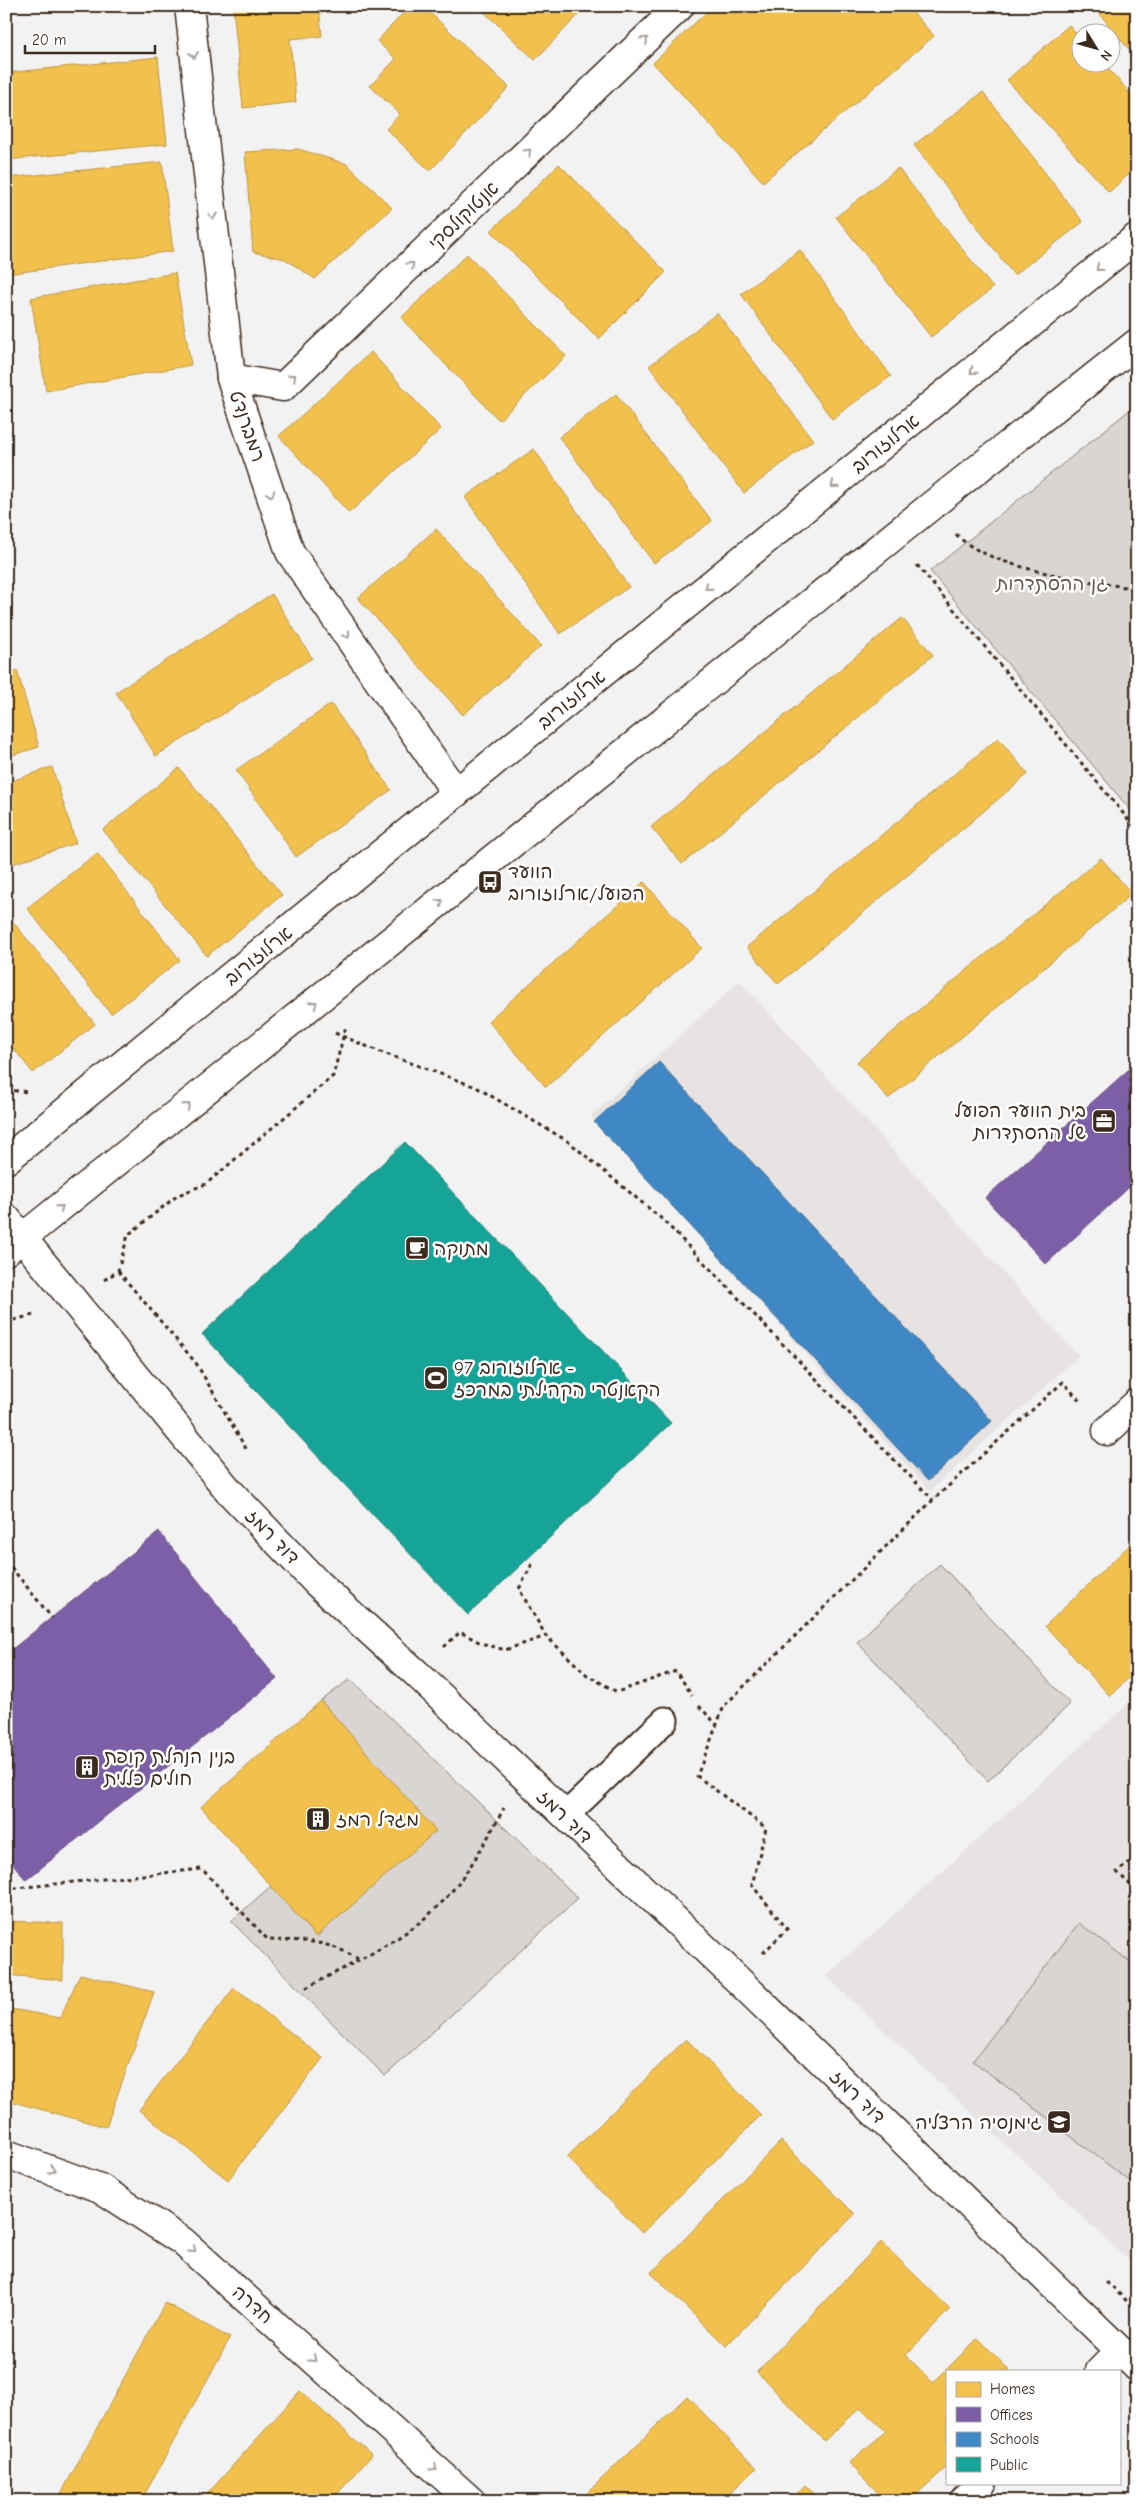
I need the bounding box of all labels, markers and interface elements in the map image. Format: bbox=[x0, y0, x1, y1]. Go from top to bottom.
scale bar bbox=[25, 22, 155, 54]
north arrow bbox=[1070, 22, 1120, 72]
text: 20 m bbox=[32, 31, 66, 49]
one-way arrow bbox=[639, 37, 648, 46]
text: N bbox=[1096, 47, 1116, 64]
one-way arrow bbox=[188, 51, 199, 59]
one-way arrow bbox=[522, 149, 531, 158]
street label: אנטוקולסקי bbox=[424, 177, 503, 254]
one-way arrow bbox=[207, 212, 218, 220]
one-way arrow bbox=[405, 262, 414, 271]
one-way arrow bbox=[1096, 263, 1105, 271]
one-way arrow bbox=[970, 365, 979, 374]
one-way arrow bbox=[288, 374, 297, 383]
street label: רמברנדט bbox=[225, 388, 269, 465]
street label: ארלוזורוב bbox=[847, 410, 924, 478]
one-way arrow bbox=[830, 479, 839, 488]
one-way arrow bbox=[265, 489, 275, 497]
park label: גן ההסתדרות bbox=[995, 573, 1108, 595]
one-way arrow bbox=[704, 582, 713, 591]
one-way arrow bbox=[341, 630, 351, 639]
street label: ארלוזורוב bbox=[533, 666, 610, 734]
place label: הוועד הפועל/ארלוזורוב bbox=[508, 861, 645, 905]
bus stop icon: הוועד הפועל/ארלוזורוב bbox=[477, 869, 503, 895]
one-way arrow bbox=[435, 899, 444, 908]
street label: ארלוזורוב bbox=[220, 922, 297, 990]
one-way arrow bbox=[308, 1002, 317, 1010]
place label: בית הוועד הפועל של ההסתדרות bbox=[954, 1100, 1086, 1144]
one-way arrow bbox=[181, 1103, 190, 1111]
office icon: בית הוועד הפועל של ההסתדרות bbox=[1091, 1108, 1117, 1134]
one-way arrow bbox=[55, 1204, 64, 1213]
cafe icon: מתוקה bbox=[404, 1235, 430, 1261]
place label: מתוקה bbox=[434, 1238, 489, 1260]
place label: ארלוזורוב 97 - הקאנטרי הקהילתי במרכז bbox=[454, 1357, 661, 1402]
sports icon: ארלוזורוב 97 - הקאנטרי הקהילתי במרכז bbox=[423, 1365, 449, 1391]
street label: דוד רמז bbox=[241, 1505, 304, 1569]
place label: בנין הנהלת קופת חולים כללית bbox=[103, 1746, 235, 1790]
building icon: בנין הנהלת קופת חולים כללית bbox=[74, 1754, 100, 1780]
street label: דוד רמז bbox=[532, 1785, 596, 1848]
building icon: מגדל רמז bbox=[305, 1806, 331, 1832]
place label: מגדל רמז bbox=[336, 1809, 419, 1831]
street label: דוד רמז bbox=[825, 2065, 889, 2128]
school or university icon: גימנסיה הרצליה bbox=[1046, 2109, 1072, 2135]
place label: גימנסיה הרצליה bbox=[915, 2112, 1042, 2134]
one-way arrow bbox=[47, 2164, 56, 2174]
one-way arrow bbox=[187, 2244, 196, 2253]
street label: חדרה bbox=[228, 2281, 277, 2329]
one-way arrow bbox=[308, 2353, 317, 2362]
legend bbox=[946, 2370, 1120, 2484]
text: Homes bbox=[990, 2380, 1035, 2398]
text: Offices bbox=[990, 2406, 1032, 2424]
text: Schools bbox=[990, 2430, 1039, 2448]
text: Public bbox=[990, 2456, 1028, 2474]
one-way arrow bbox=[428, 2462, 437, 2471]

